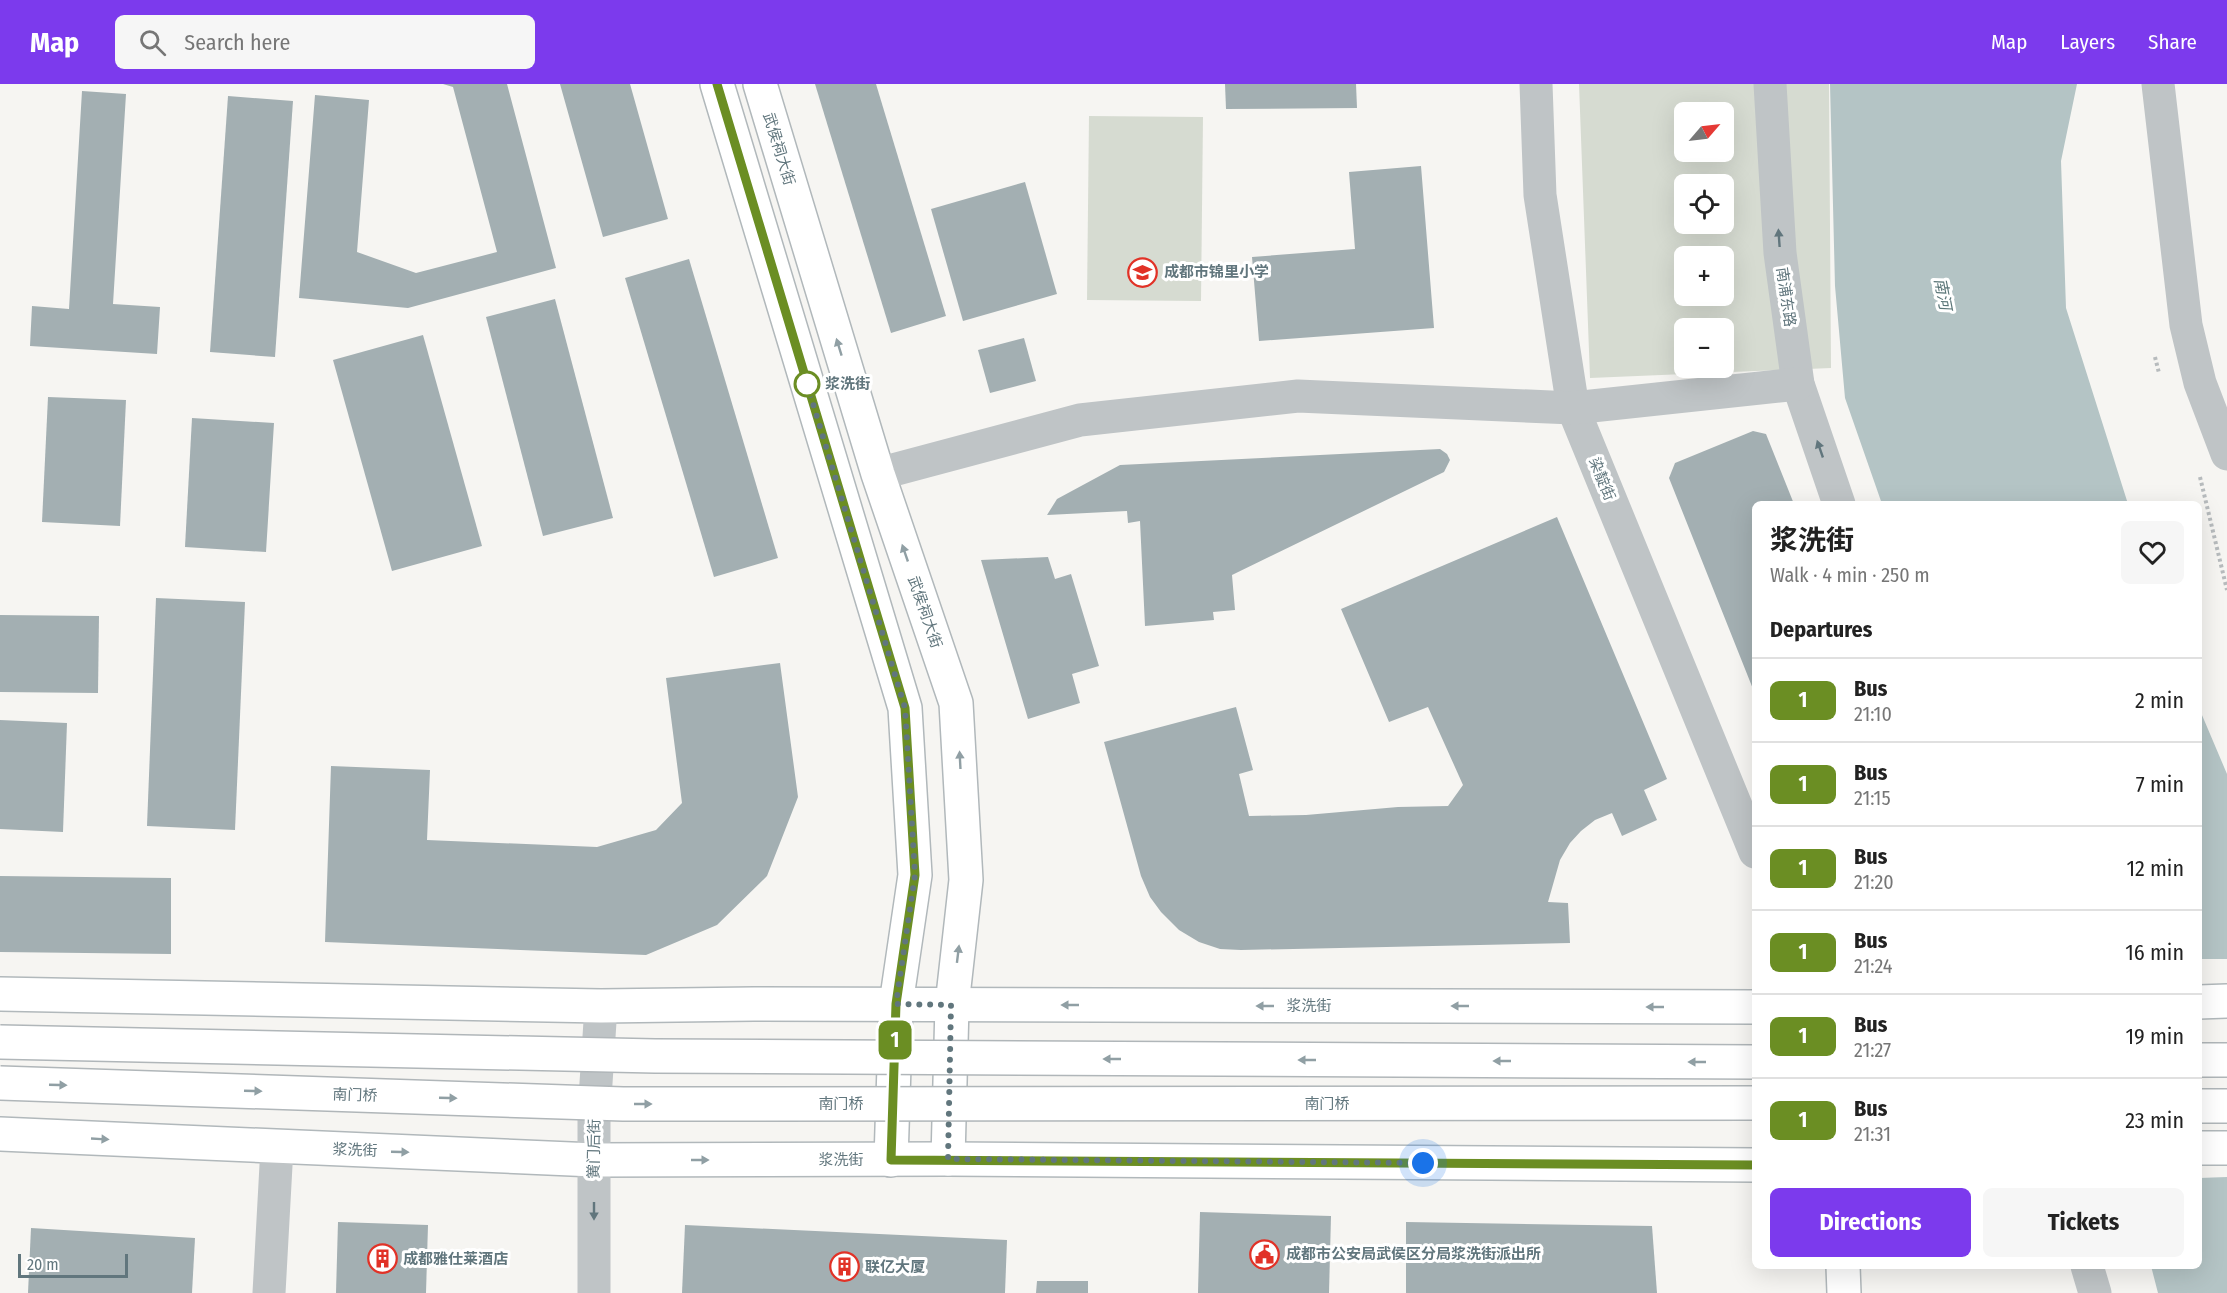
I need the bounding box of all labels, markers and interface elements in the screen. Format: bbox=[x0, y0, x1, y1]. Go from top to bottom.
search box bbox=[115, 15, 535, 69]
text: Map bbox=[30, 26, 79, 59]
icon: search bbox=[136, 26, 169, 59]
text: Search here bbox=[184, 29, 290, 56]
text: Map bbox=[1991, 29, 2027, 55]
text: Layers bbox=[2060, 29, 2115, 55]
text: Share bbox=[2148, 29, 2197, 55]
north arrow bbox=[1674, 102, 1734, 162]
map controls bbox=[1674, 102, 1734, 378]
street label: 武侯祠大街 bbox=[759, 110, 799, 188]
button: locate bbox=[1674, 174, 1734, 234]
one-way arrow bbox=[1775, 228, 1784, 247]
button: + bbox=[1674, 246, 1734, 306]
school or university icon: 成都市锦里小学 bbox=[1127, 256, 1159, 288]
place label: 成都市锦里小学 bbox=[1164, 263, 1269, 281]
street label: 南浦东路 bbox=[1773, 266, 1799, 328]
water label: 南河 bbox=[1931, 276, 1956, 314]
button: − bbox=[1674, 318, 1734, 378]
one-way arrow bbox=[834, 338, 843, 356]
marker: 浆洗街 bbox=[794, 371, 820, 397]
place label: 浆洗街 bbox=[825, 375, 870, 393]
one-way arrow bbox=[1815, 440, 1825, 458]
street label: 染靛街 bbox=[1585, 455, 1619, 503]
button: heart bbox=[2121, 521, 2184, 584]
text: 浆洗街 bbox=[1770, 524, 1854, 557]
one-way arrow bbox=[899, 544, 909, 562]
text: Walk · 4 min · 250 m bbox=[1770, 563, 1930, 587]
street label: 武侯祠大街 bbox=[904, 574, 946, 650]
text: Departures bbox=[1770, 616, 1872, 643]
text: Bus bbox=[1854, 675, 1887, 702]
text: 1 bbox=[1799, 687, 1807, 713]
text: 2 min bbox=[2135, 687, 2184, 714]
text: 21:10 bbox=[1854, 702, 1892, 726]
one-way arrow bbox=[955, 750, 964, 769]
text: Bus bbox=[1854, 759, 1887, 786]
text: 1 bbox=[1799, 771, 1807, 797]
text: 7 min bbox=[2136, 771, 2184, 798]
text: 21:15 bbox=[1854, 786, 1891, 810]
text: Bus bbox=[1854, 843, 1887, 870]
text: 1 bbox=[1799, 855, 1807, 881]
text: 12 min bbox=[2126, 855, 2184, 882]
text: 21:20 bbox=[1854, 870, 1894, 894]
text: Bus bbox=[1854, 927, 1887, 954]
text: 1 bbox=[1799, 939, 1807, 965]
text: 16 min bbox=[2125, 939, 2184, 966]
one-way arrow bbox=[953, 945, 962, 964]
text: 21:24 bbox=[1854, 954, 1893, 978]
street label: 浆洗街 bbox=[1286, 997, 1332, 1015]
one-way arrow bbox=[1060, 1000, 1079, 1010]
one-way arrow bbox=[1255, 1001, 1274, 1011]
one-way arrow bbox=[1450, 1001, 1469, 1011]
one-way arrow bbox=[1645, 1002, 1664, 1012]
text: Bus bbox=[1854, 1011, 1887, 1038]
line badge: 1 bbox=[876, 1020, 914, 1060]
text: 1 bbox=[1799, 1023, 1807, 1049]
text: 19 min bbox=[2126, 1023, 2184, 1050]
text: 1 bbox=[891, 1027, 899, 1053]
text: 21:27 bbox=[1854, 1038, 1891, 1062]
one-way arrow bbox=[1102, 1054, 1121, 1063]
one-way arrow bbox=[1297, 1055, 1316, 1065]
one-way arrow bbox=[1492, 1056, 1511, 1066]
one-way arrow bbox=[1687, 1057, 1706, 1067]
one-way arrow bbox=[49, 1080, 68, 1089]
street label: 南门桥 bbox=[332, 1085, 378, 1105]
one-way arrow bbox=[244, 1087, 263, 1096]
one-way arrow bbox=[439, 1094, 458, 1103]
street label: 南门桥 bbox=[818, 1095, 864, 1113]
street label: 南门桥 bbox=[1304, 1095, 1350, 1113]
text: Bus bbox=[1854, 1095, 1887, 1122]
one-way arrow bbox=[634, 1099, 653, 1109]
text: 1 bbox=[1799, 1107, 1807, 1133]
text: 23 min bbox=[2125, 1107, 2184, 1134]
street label: 黉门后街 bbox=[584, 1119, 604, 1179]
text: 21:31 bbox=[1854, 1122, 1891, 1146]
one-way arrow bbox=[91, 1134, 110, 1143]
street label: 浆洗街 bbox=[332, 1140, 378, 1160]
one-way arrow bbox=[391, 1148, 410, 1157]
your location bbox=[1408, 1148, 1438, 1178]
street label: 浆洗街 bbox=[818, 1151, 864, 1169]
one-way arrow bbox=[690, 1155, 709, 1165]
button: Directions bbox=[1770, 1188, 1971, 1257]
button: Tickets bbox=[1983, 1188, 2184, 1257]
one-way arrow bbox=[589, 1202, 599, 1221]
public building icon: 成都市公安局武侯区分局浆洗街派出所 bbox=[1249, 1238, 1281, 1270]
building icon: 成都雅仕莱酒店 bbox=[366, 1243, 398, 1275]
place label: 成都市公安局武侯区分局浆洗街派出所 bbox=[1286, 1245, 1541, 1263]
place label: 成都雅仕莱酒店 bbox=[403, 1250, 508, 1268]
scale bar bbox=[18, 1251, 128, 1278]
building icon: 联亿大厦 bbox=[828, 1251, 860, 1283]
text: 20 m bbox=[27, 1255, 58, 1274]
place label: 联亿大厦 bbox=[865, 1258, 925, 1276]

